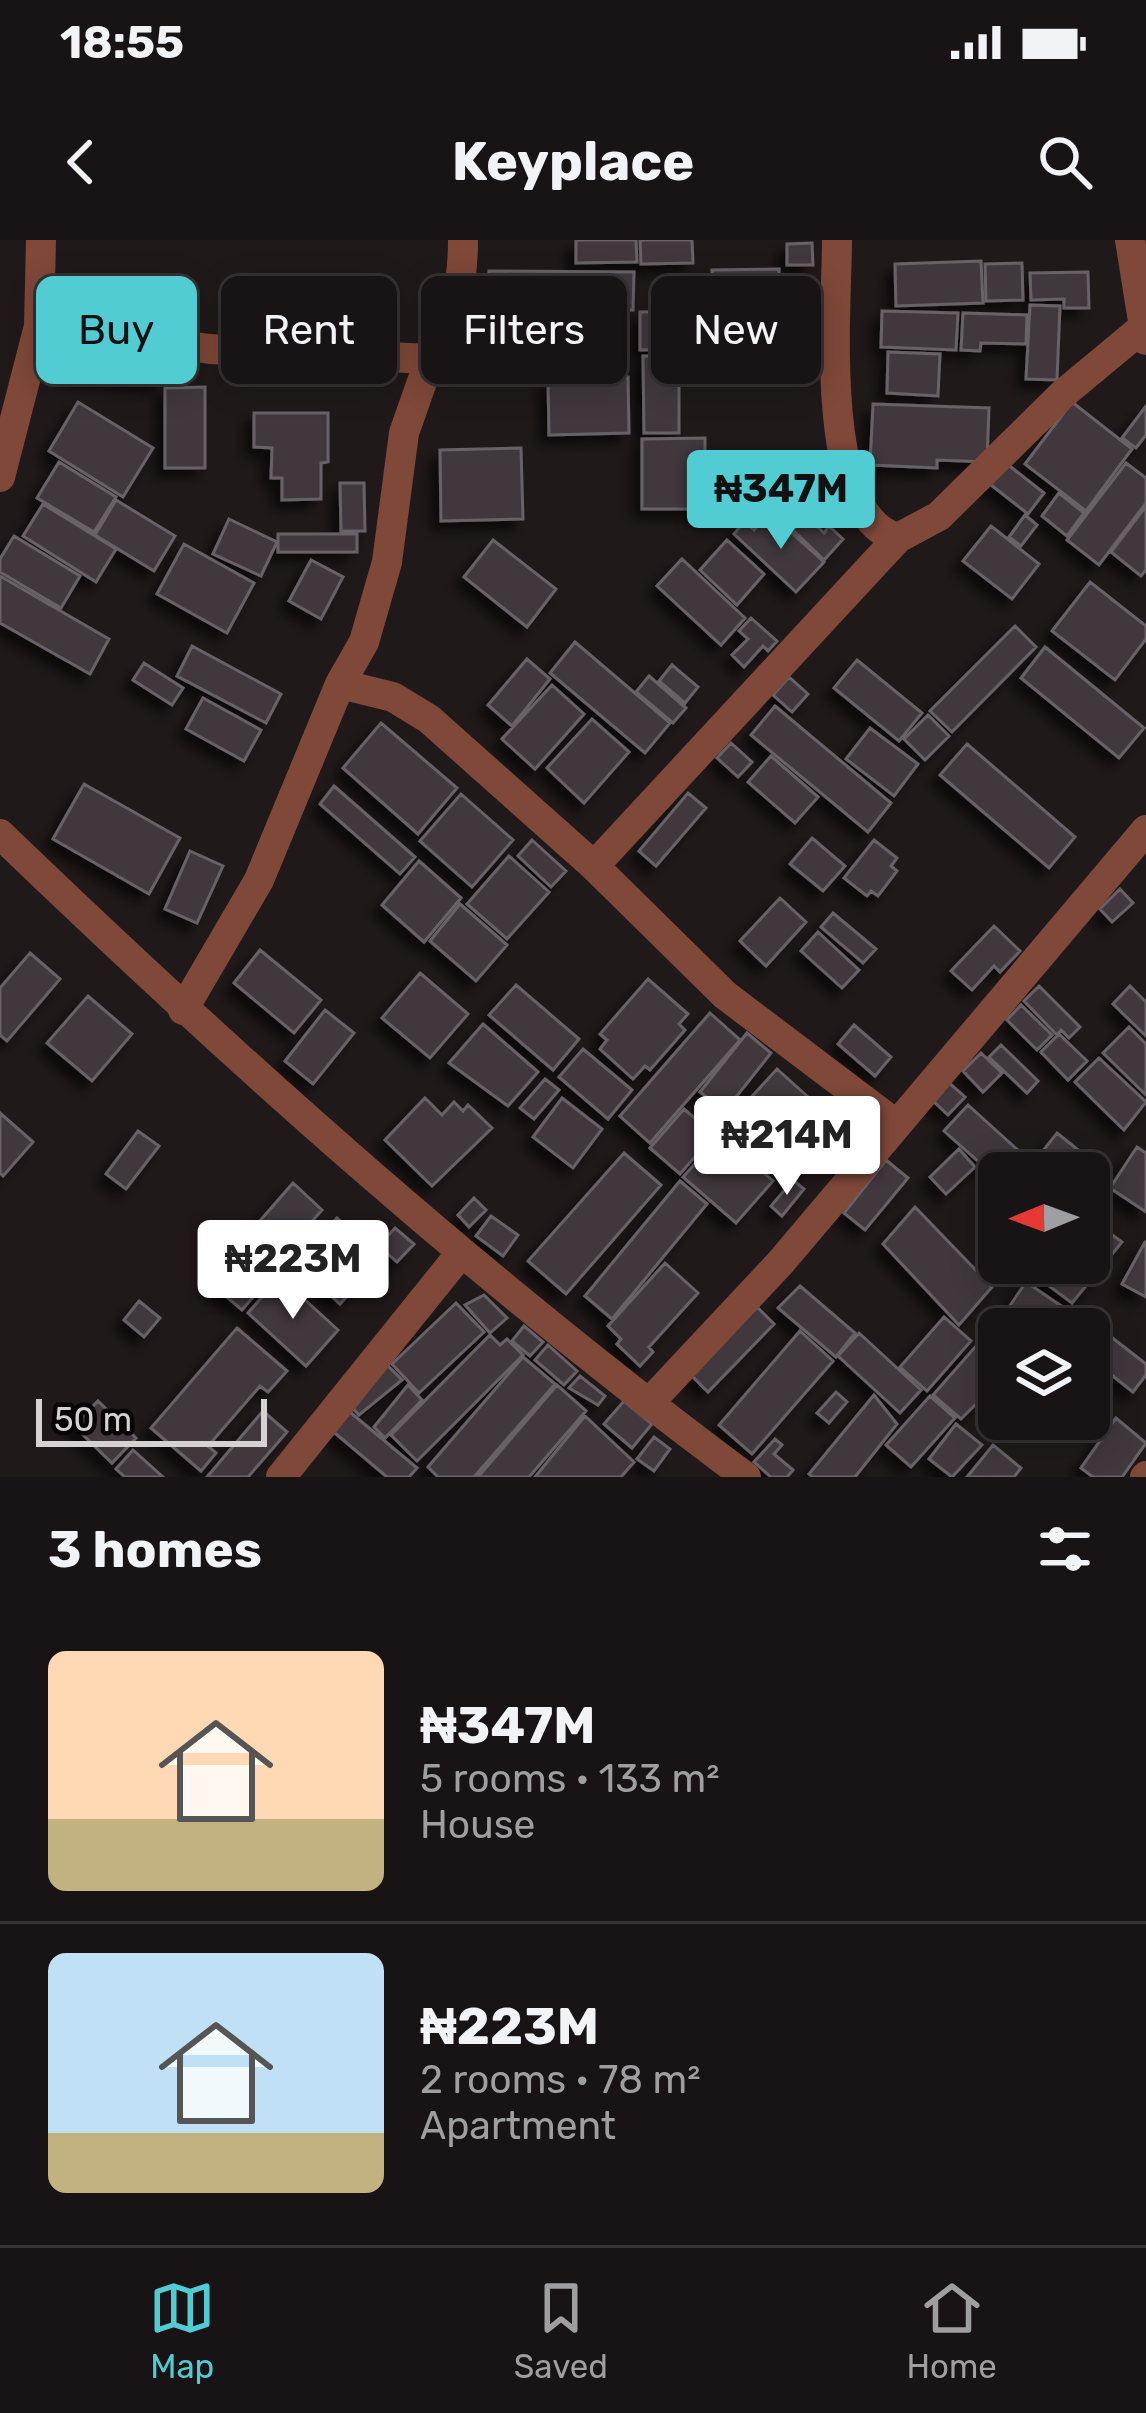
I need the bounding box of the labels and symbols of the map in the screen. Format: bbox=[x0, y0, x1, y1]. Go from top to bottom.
pin: ₦347M bbox=[697, 450, 865, 552]
pin: ₦214M bbox=[703, 1096, 871, 1198]
north arrow bbox=[978, 1152, 1110, 1284]
pin: ₦223M bbox=[209, 1220, 377, 1322]
scale bar bbox=[36, 1393, 267, 1446]

